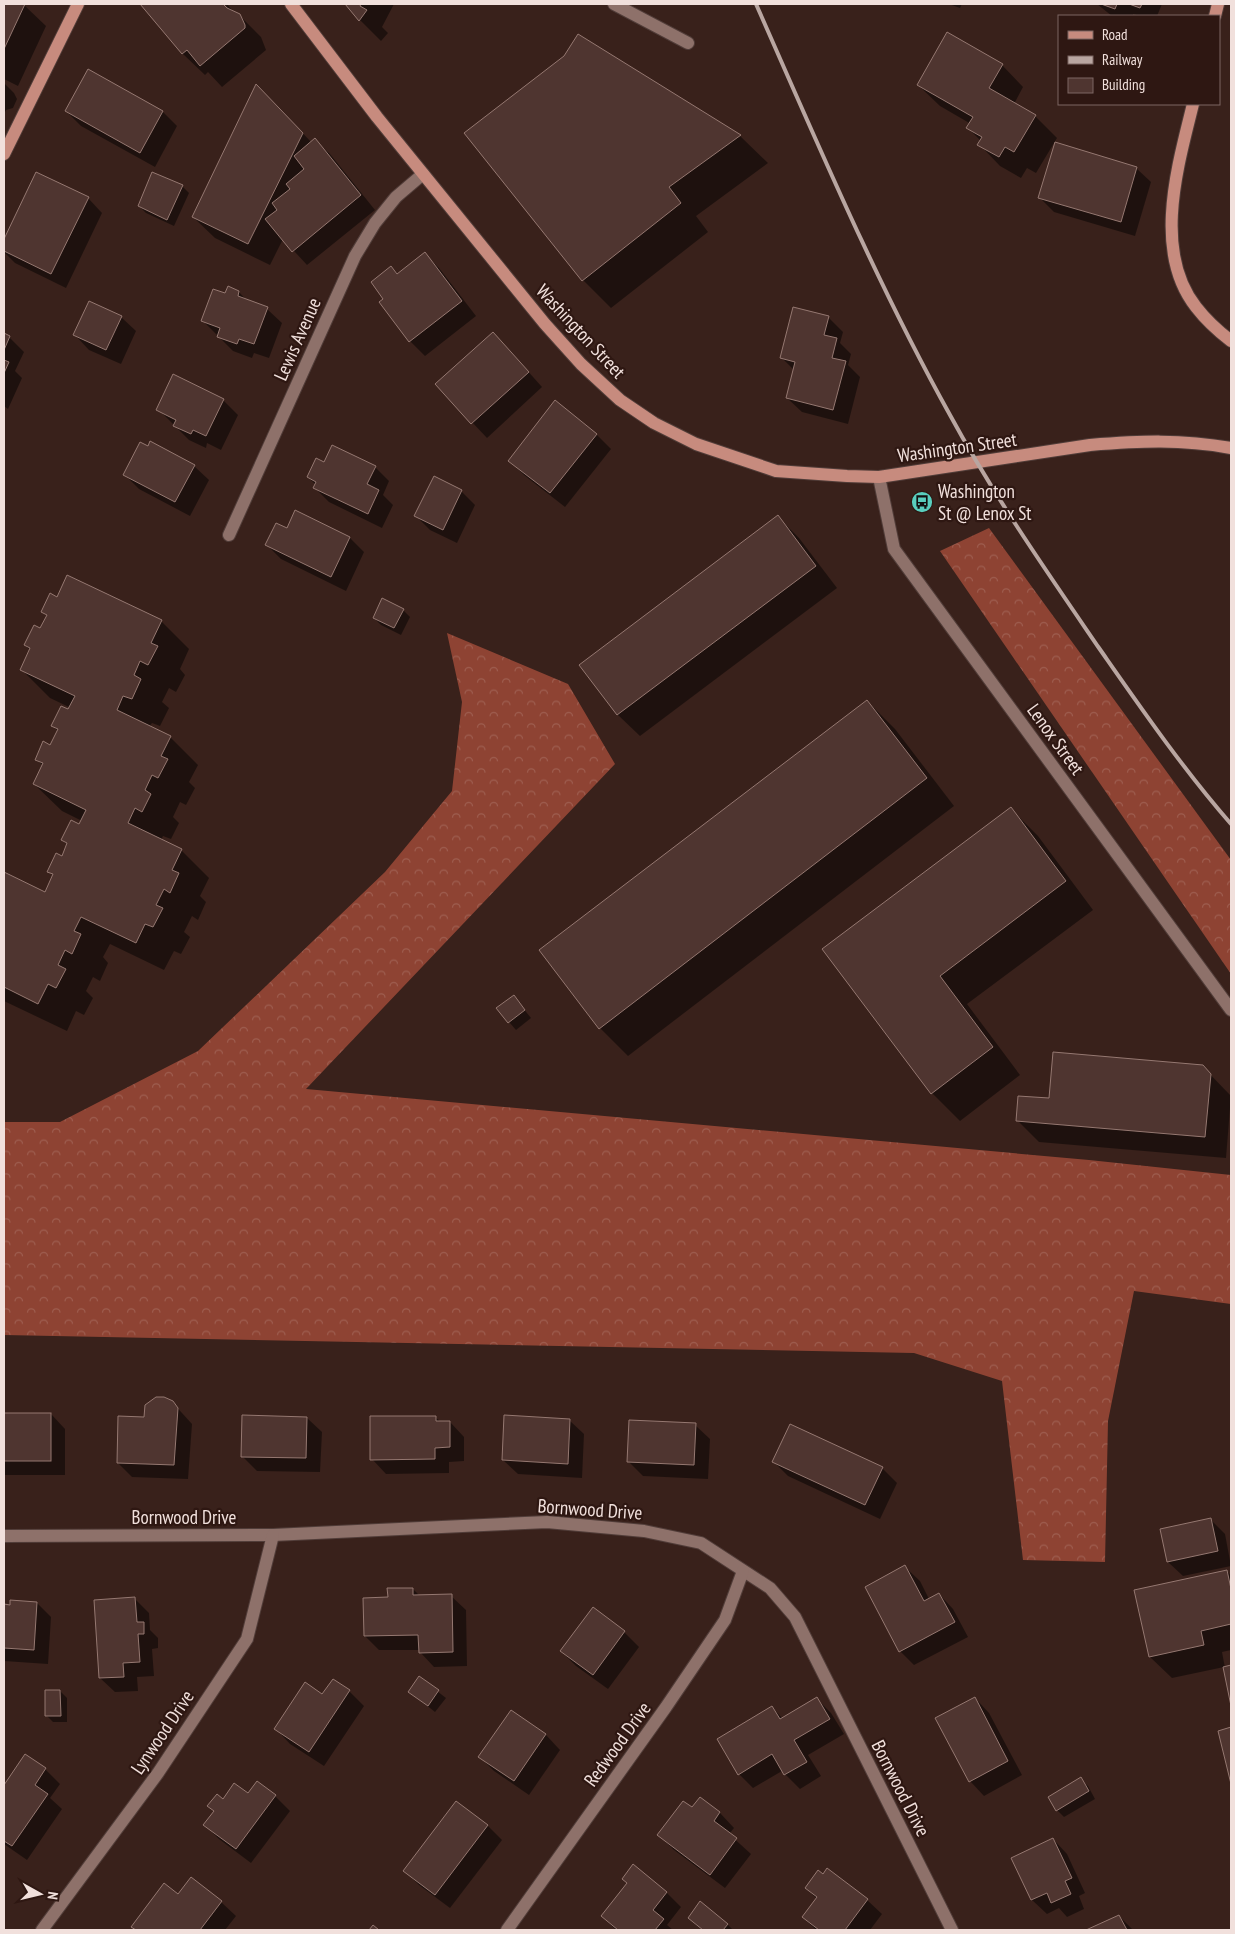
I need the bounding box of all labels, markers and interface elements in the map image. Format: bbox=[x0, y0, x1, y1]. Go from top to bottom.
legend bbox=[1058, 15, 1220, 105]
text: Road bbox=[1102, 25, 1128, 44]
text: Railway bbox=[1102, 50, 1143, 69]
text: Building bbox=[1102, 75, 1145, 94]
street label: Washington Street bbox=[531, 279, 631, 384]
street label: Lewis Avenue bbox=[268, 294, 326, 384]
street label: Washington Street bbox=[896, 427, 1019, 467]
place label: Washington St @ Lenox St bbox=[938, 479, 1032, 525]
bus stop icon: Washington St @ Lenox St bbox=[910, 490, 934, 514]
street label: Lenox Street bbox=[1022, 699, 1090, 780]
street label: Bornwood Drive bbox=[537, 1493, 643, 1525]
street label: Bornwood Drive bbox=[132, 1505, 237, 1529]
street label: Lynwood Drive bbox=[125, 1685, 199, 1779]
street label: Redwood Drive bbox=[578, 1697, 656, 1791]
street label: Bornwood Drive bbox=[866, 1736, 936, 1840]
north arrow bbox=[15, 1869, 65, 1919]
text: N bbox=[43, 1891, 62, 1901]

